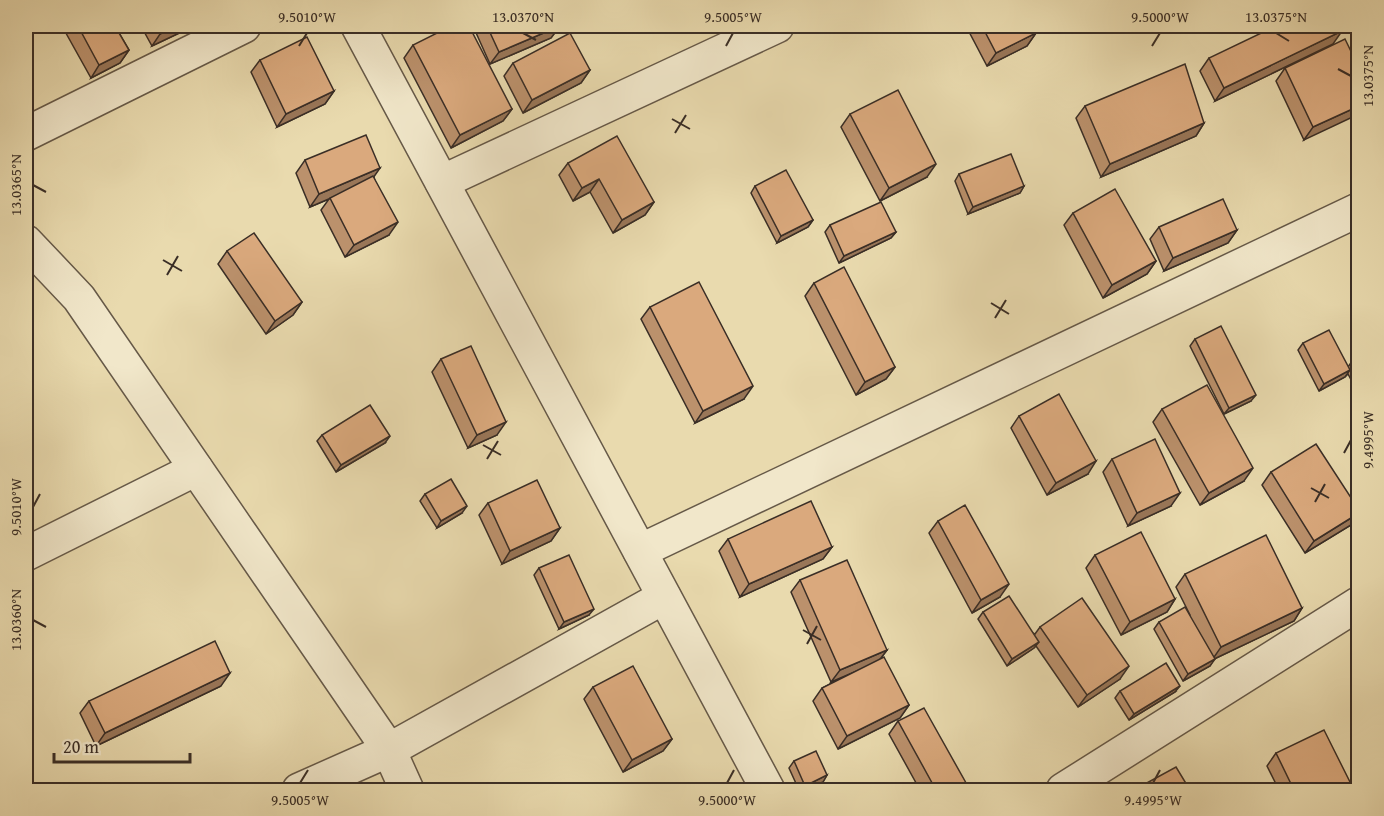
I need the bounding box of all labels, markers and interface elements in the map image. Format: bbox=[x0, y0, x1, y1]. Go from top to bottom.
text: 9.5010°W bbox=[278, 6, 336, 27]
text: 13.0370°N bbox=[492, 6, 554, 27]
text: 9.5005°W bbox=[704, 6, 762, 27]
text: 9.5000°W bbox=[1131, 6, 1189, 27]
text: 13.0375°N bbox=[1245, 6, 1307, 27]
text: 13.0375°N bbox=[1357, 45, 1378, 107]
text: 13.0365°N bbox=[5, 154, 26, 216]
text: 9.4995°W bbox=[1357, 411, 1378, 469]
text: 9.5010°W bbox=[5, 478, 26, 536]
text: 13.0360°N bbox=[5, 589, 26, 651]
scale bar bbox=[54, 726, 190, 764]
text: 20 m bbox=[63, 733, 99, 760]
text: 9.5005°W bbox=[271, 789, 329, 810]
text: 9.5000°W bbox=[698, 789, 756, 810]
text: 9.4995°W bbox=[1124, 789, 1182, 810]

